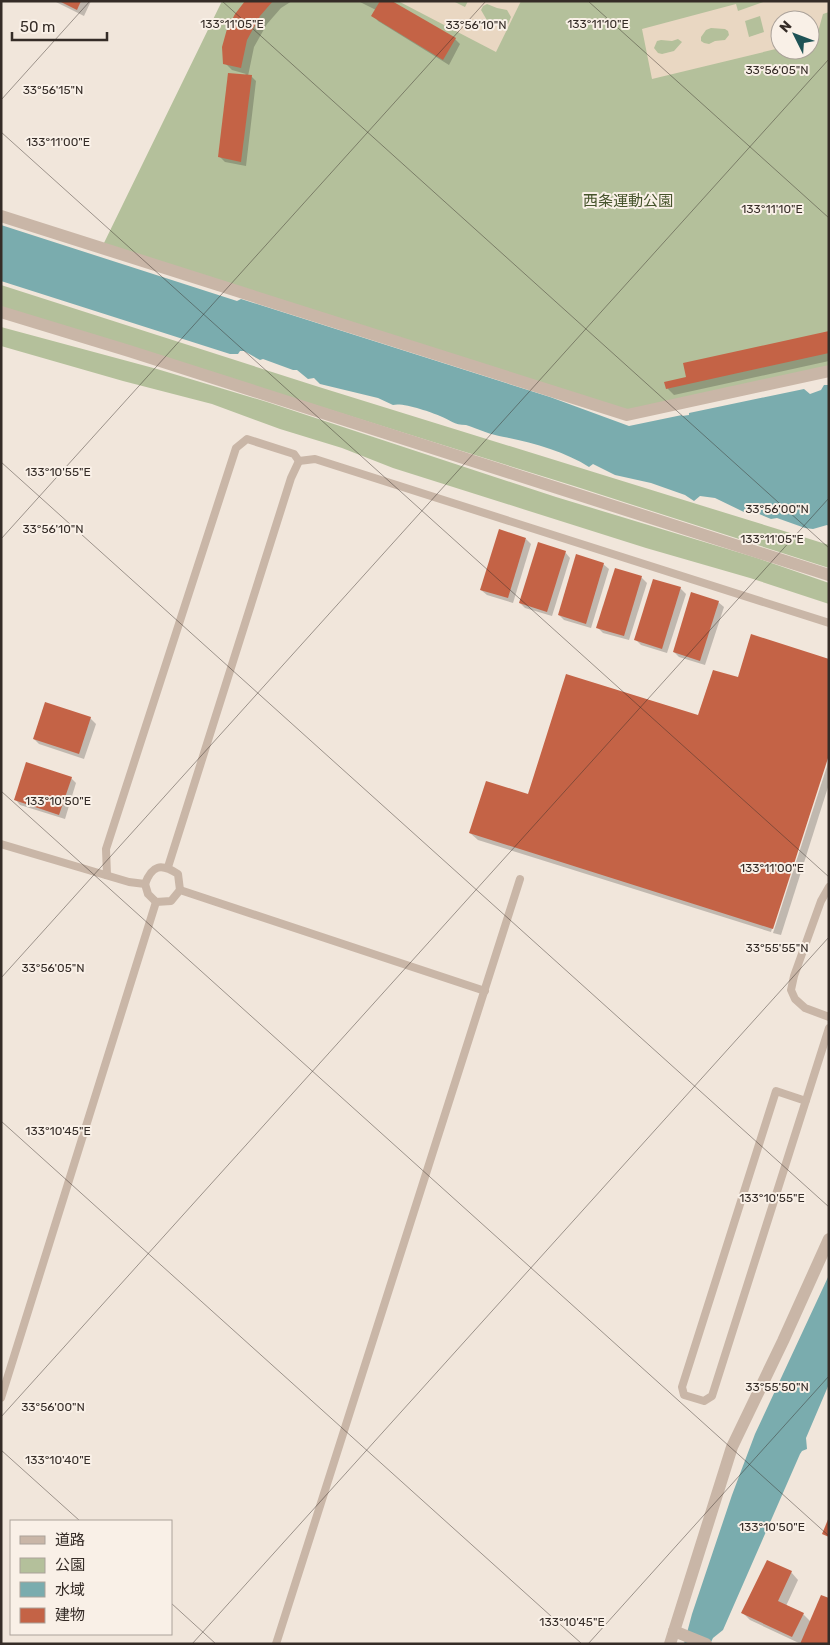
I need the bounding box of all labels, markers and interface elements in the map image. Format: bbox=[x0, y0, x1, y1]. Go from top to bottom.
scale bar bbox=[12, 10, 108, 42]
north arrow bbox=[770, 10, 820, 60]
text: 133°11'05"E bbox=[200, 17, 264, 31]
text: 133°11'10"E bbox=[567, 17, 629, 31]
text: N bbox=[776, 17, 795, 36]
text: 50 m bbox=[20, 18, 55, 36]
text: 33°56'10"N bbox=[445, 18, 507, 32]
text: 33°56'05"N bbox=[745, 63, 809, 77]
text: 33°56'15"N bbox=[23, 83, 83, 97]
text: 133°11'00"E bbox=[26, 135, 90, 149]
park label: 西条運動公園 bbox=[583, 192, 673, 210]
text: 133°11'10"E bbox=[741, 202, 803, 216]
text: 133°10'55"E bbox=[25, 465, 91, 479]
text: 33°56'00"N bbox=[745, 502, 809, 516]
text: 33°56'10"N bbox=[22, 522, 84, 536]
text: 133°11'05"E bbox=[740, 532, 804, 546]
text: 133°10'50"E bbox=[25, 794, 91, 808]
text: 133°11'00"E bbox=[740, 861, 804, 875]
text: 33°55'55"N bbox=[745, 941, 809, 955]
text: 33°56'05"N bbox=[21, 961, 85, 975]
text: 133°10'45"E bbox=[25, 1124, 91, 1138]
text: 133°10'55"E bbox=[739, 1191, 805, 1205]
text: 33°55'50"N bbox=[745, 1380, 809, 1394]
text: 33°56'00"N bbox=[21, 1400, 85, 1414]
text: 133°10'40"E bbox=[25, 1453, 91, 1467]
legend bbox=[10, 1520, 172, 1635]
text: 133°10'50"E bbox=[739, 1520, 805, 1534]
text: 道路 bbox=[55, 1531, 85, 1549]
text: 公園 bbox=[55, 1556, 85, 1574]
text: 水域 bbox=[55, 1581, 85, 1599]
text: 建物 bbox=[55, 1606, 85, 1624]
text: 133°10'45"E bbox=[539, 1615, 605, 1629]

